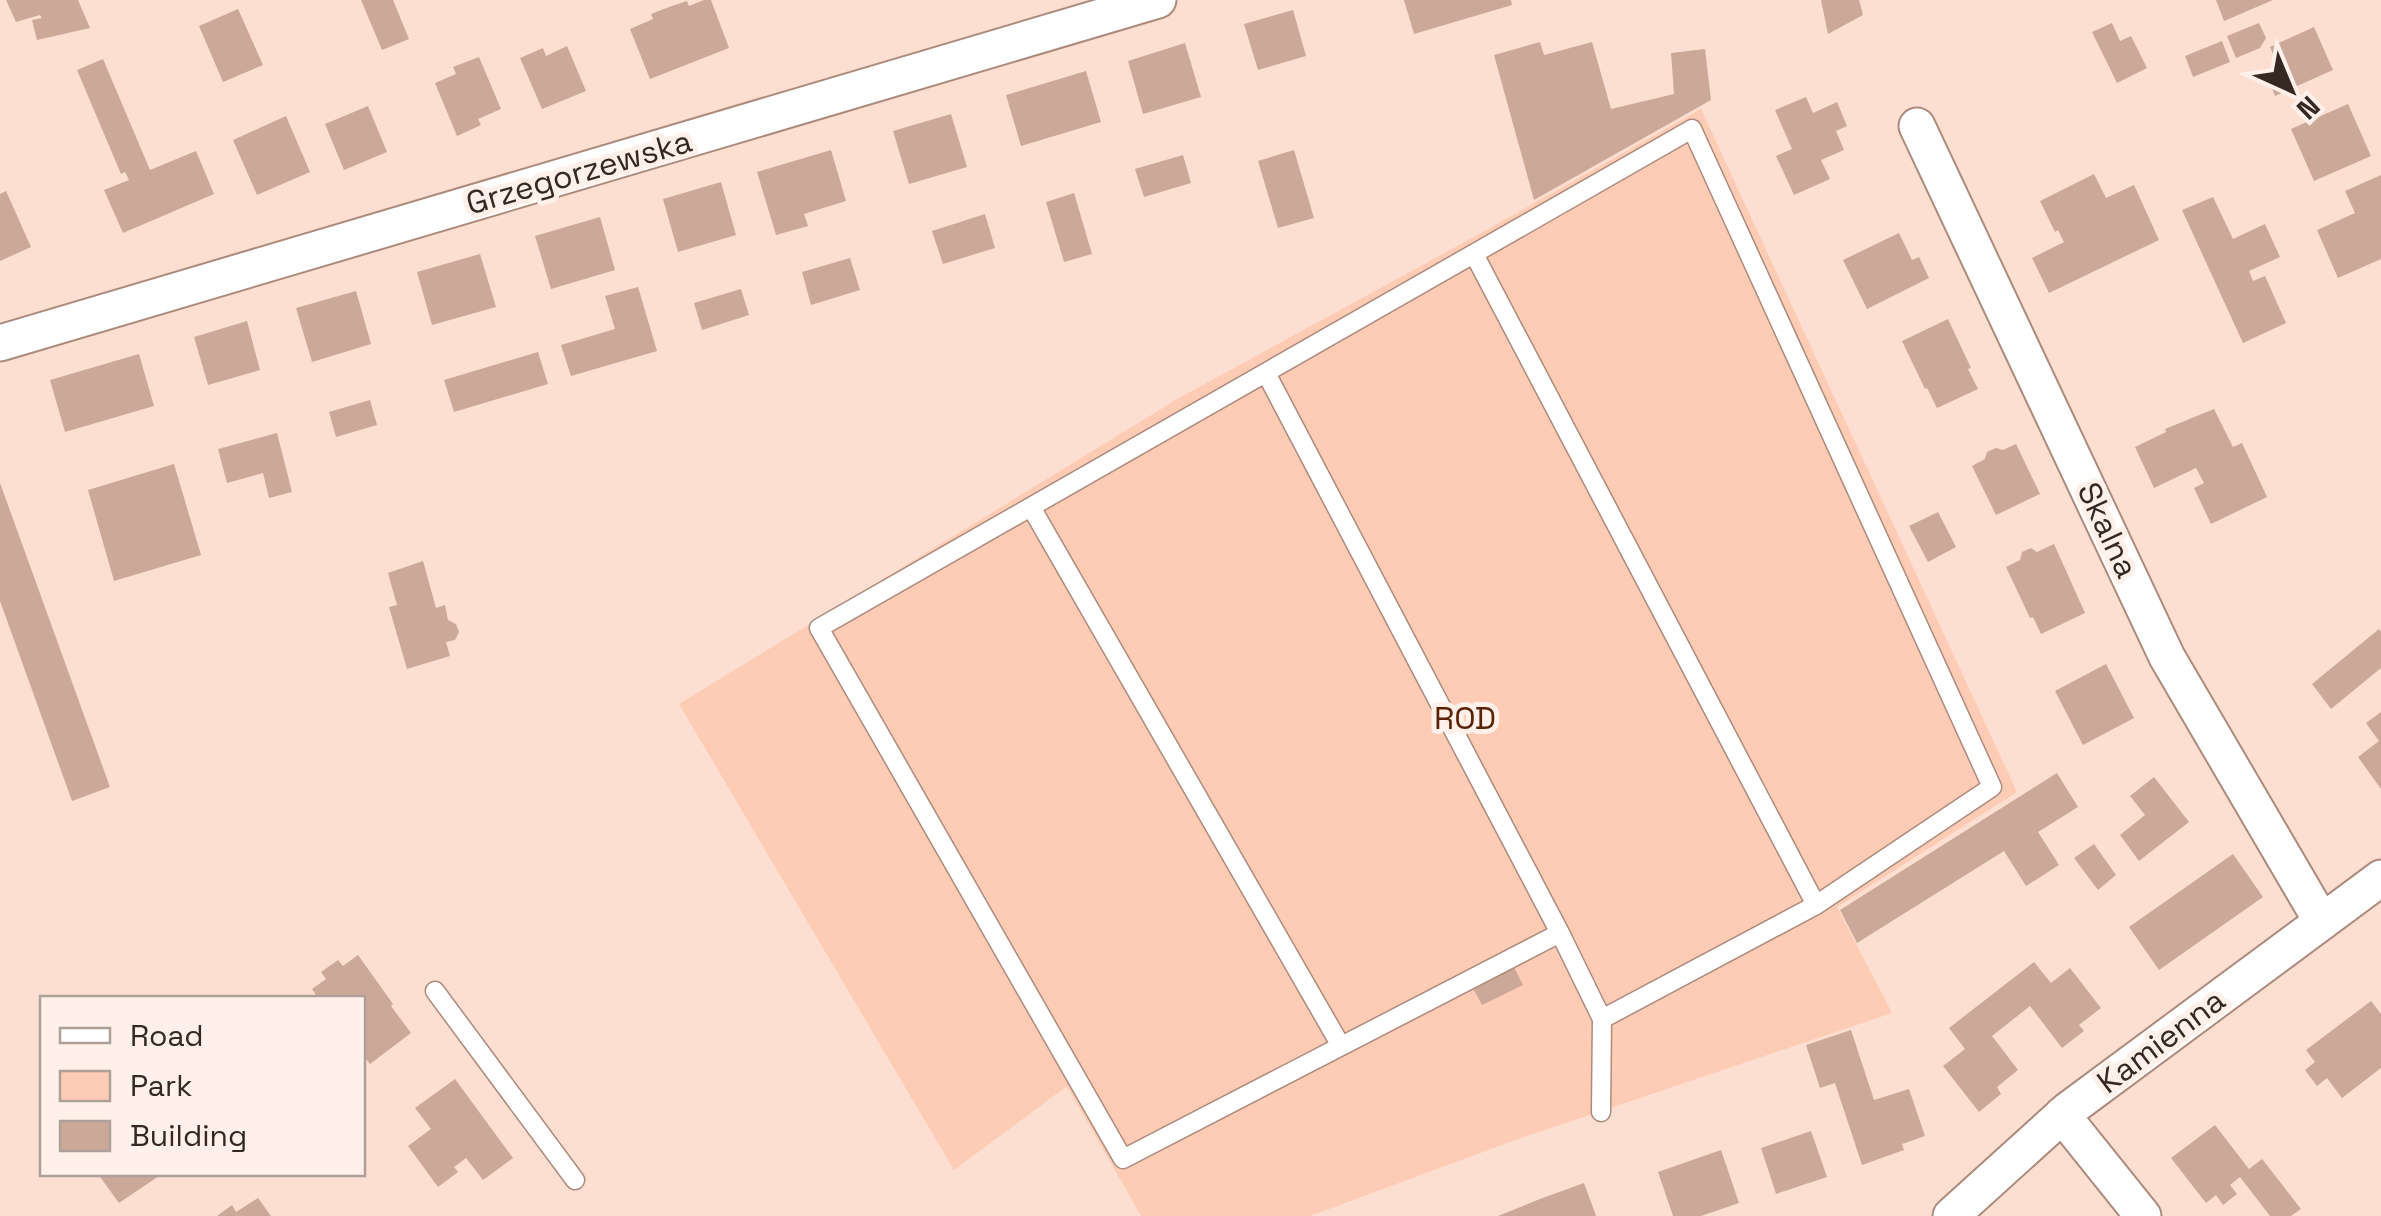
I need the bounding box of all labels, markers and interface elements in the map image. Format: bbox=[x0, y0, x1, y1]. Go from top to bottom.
north arrow bbox=[2241, 40, 2341, 140]
text: N bbox=[2289, 89, 2328, 127]
street label: Grzegorzewska bbox=[462, 121, 696, 223]
street label: Skalna bbox=[2069, 476, 2147, 584]
park label: ROD bbox=[1434, 698, 1496, 738]
street label: Kamienna bbox=[2089, 980, 2233, 1102]
legend bbox=[40, 996, 365, 1176]
text: Road bbox=[130, 1016, 204, 1055]
text: Park bbox=[130, 1066, 192, 1105]
text: Building bbox=[130, 1116, 247, 1155]

